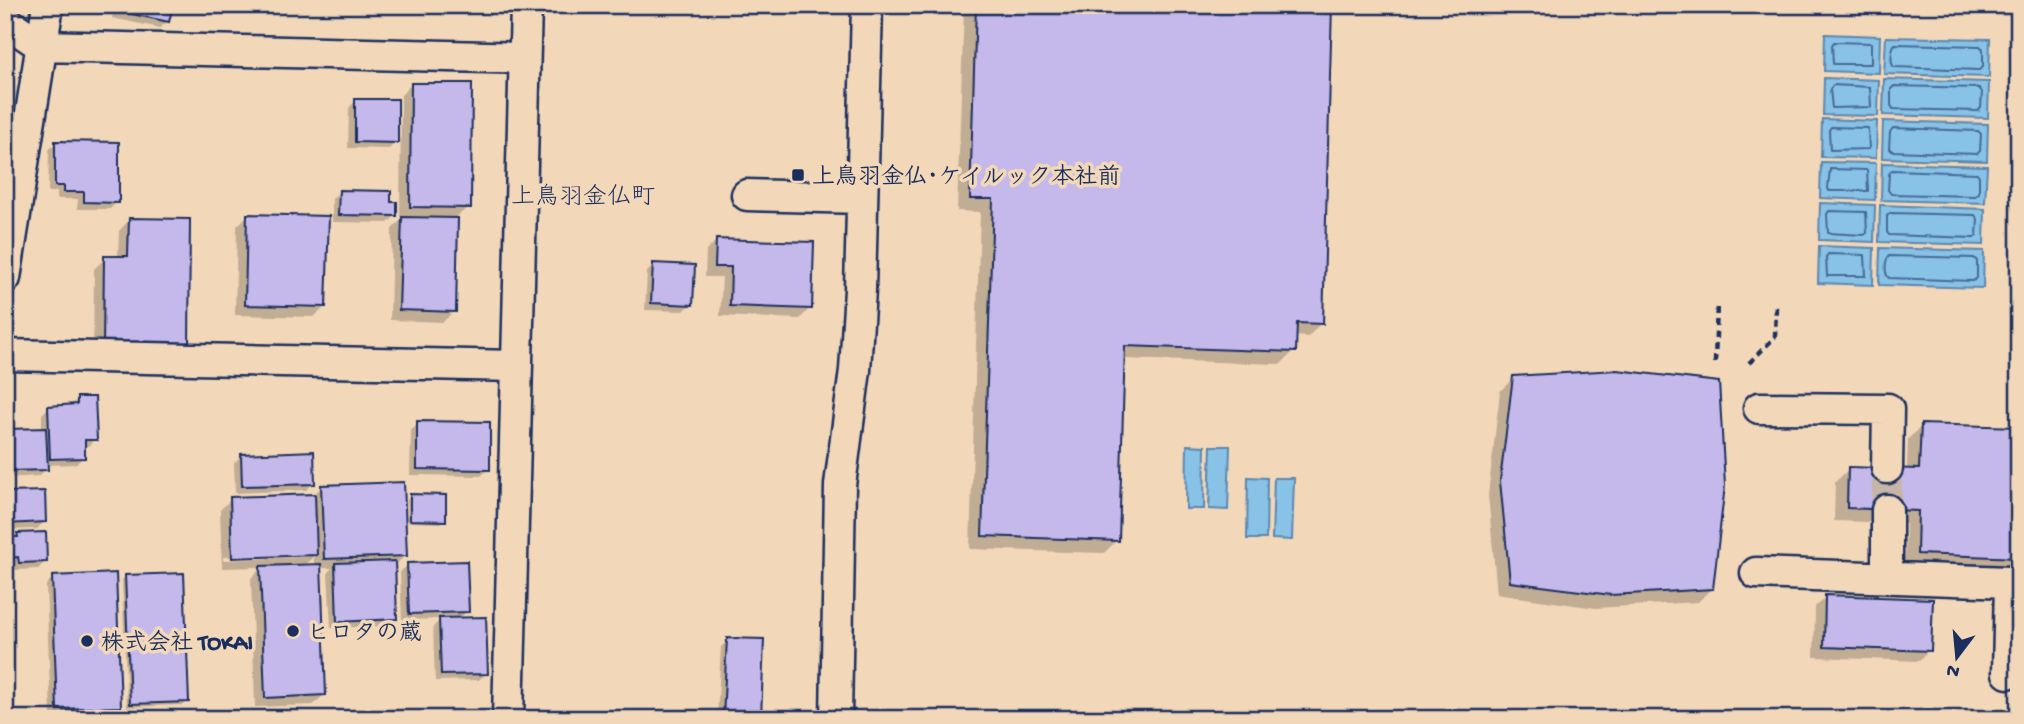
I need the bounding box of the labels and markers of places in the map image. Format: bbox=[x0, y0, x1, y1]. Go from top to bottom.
place label: 上鳥羽金仏･ケイルック本社前 bbox=[812, 163, 1120, 192]
marker: 上鳥羽金仏･ケイルック本社前 bbox=[790, 167, 806, 183]
place label: ヒロタの蔵 bbox=[307, 620, 422, 648]
marker: ヒロタの蔵 bbox=[285, 623, 301, 639]
place label: 株式会社 TOKAI bbox=[101, 629, 253, 658]
marker: 株式会社 TOKAI bbox=[79, 633, 95, 649]

